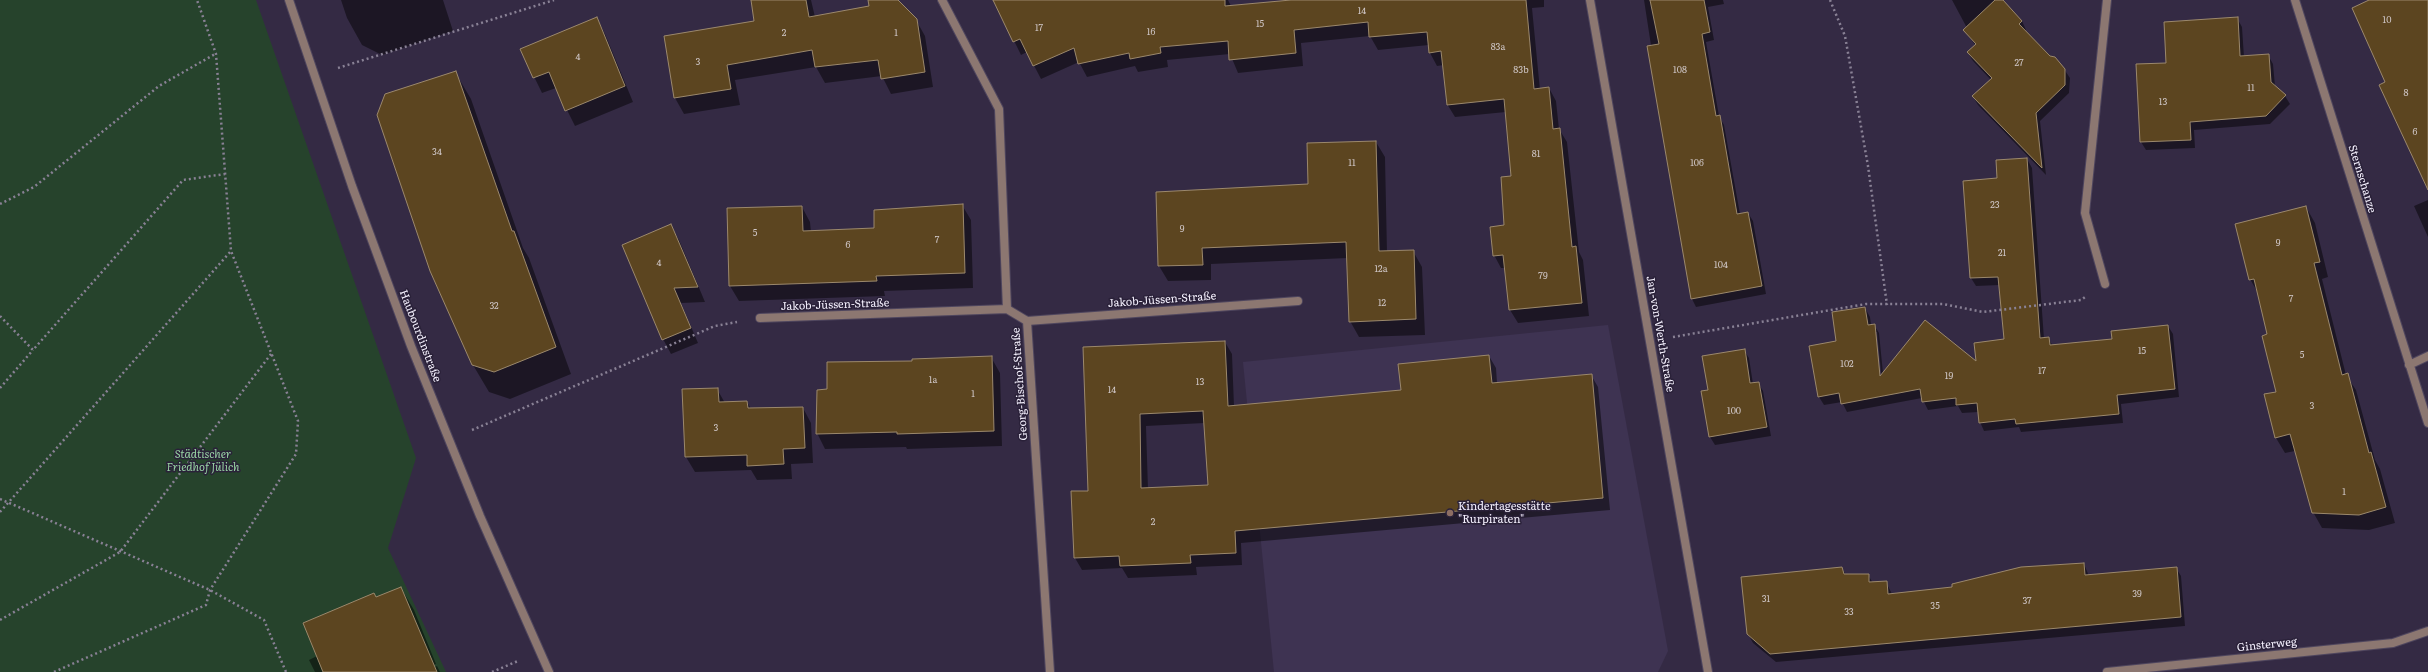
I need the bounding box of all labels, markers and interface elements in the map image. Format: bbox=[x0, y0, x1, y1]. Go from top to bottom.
house number: 14 bbox=[1358, 6, 1366, 16]
house number: 10 bbox=[2383, 15, 2391, 25]
house number: 15 bbox=[1256, 19, 1264, 29]
house number: 17 bbox=[1035, 23, 1043, 33]
house number: 16 bbox=[1147, 27, 1155, 37]
house number: 2 bbox=[782, 28, 786, 38]
house number: 1 bbox=[894, 28, 898, 38]
house number: 83a bbox=[1491, 42, 1505, 52]
house number: 4 bbox=[576, 52, 580, 62]
house number: 3 bbox=[696, 57, 700, 67]
house number: 27 bbox=[2014, 58, 2024, 68]
house number: 83b bbox=[1513, 65, 1529, 75]
house number: 108 bbox=[1673, 65, 1687, 75]
house number: 11 bbox=[2247, 83, 2255, 93]
house number: 8 bbox=[2404, 88, 2408, 98]
house number: 13 bbox=[2159, 97, 2167, 107]
house number: 6 bbox=[2413, 127, 2417, 137]
street label: Sternschanze bbox=[2345, 143, 2379, 215]
house number: 34 bbox=[432, 147, 442, 157]
house number: 81 bbox=[1532, 149, 1540, 159]
house number: 11 bbox=[1348, 158, 1356, 168]
house number: 106 bbox=[1690, 158, 1704, 168]
house number: 23 bbox=[1990, 200, 2000, 210]
house number: 9 bbox=[1180, 224, 1184, 234]
house number: 5 bbox=[753, 228, 757, 238]
house number: 7 bbox=[935, 235, 939, 245]
house number: 9 bbox=[2276, 238, 2280, 248]
house number: 6 bbox=[846, 240, 850, 250]
house number: 21 bbox=[1998, 248, 2006, 258]
house number: 4 bbox=[657, 258, 661, 268]
house number: 104 bbox=[1714, 260, 1728, 270]
house number: 12a bbox=[1374, 264, 1388, 274]
house number: 79 bbox=[1538, 271, 1548, 281]
street label: Jan-von-Werth-Straße bbox=[1643, 275, 1677, 393]
street label: Haubourdinstraße bbox=[396, 288, 444, 384]
street label: Jakob-Jüssen-Straße bbox=[1107, 290, 1217, 310]
house number: 7 bbox=[2289, 294, 2293, 304]
street label: Jakob-Jüssen-Straße bbox=[780, 297, 890, 313]
house number: 12 bbox=[1378, 298, 1386, 308]
house number: 32 bbox=[489, 301, 499, 311]
street label: Georg-Bischof-Straße bbox=[1009, 327, 1031, 441]
house number: 15 bbox=[2138, 346, 2146, 356]
house number: 5 bbox=[2300, 350, 2304, 360]
house number: 102 bbox=[1840, 359, 1854, 369]
house number: 17 bbox=[2038, 366, 2046, 376]
house number: 19 bbox=[1945, 371, 1953, 381]
house number: 1a bbox=[929, 375, 937, 385]
house number: 13 bbox=[1196, 377, 1204, 387]
house number: 14 bbox=[1108, 385, 1116, 395]
house number: 1 bbox=[971, 389, 975, 399]
house number: 3 bbox=[2310, 401, 2314, 411]
house number: 100 bbox=[1727, 406, 1741, 416]
house number: 3 bbox=[714, 423, 718, 433]
park label: Städtischer Friedhof Jülich bbox=[167, 448, 239, 474]
house number: 1 bbox=[2342, 487, 2346, 497]
place label: Kindertagesstätte "Rurpiraten" bbox=[1458, 500, 1551, 526]
marker: Kindertagesstätte "Rurpiraten" bbox=[1445, 508, 1455, 518]
house number: 2 bbox=[1151, 517, 1155, 527]
house number: 39 bbox=[2132, 589, 2142, 599]
house number: 31 bbox=[1762, 594, 1770, 604]
house number: 37 bbox=[2022, 596, 2032, 606]
house number: 35 bbox=[1930, 601, 1940, 611]
house number: 33 bbox=[1844, 607, 1854, 617]
street label: Ginsterweg bbox=[2236, 635, 2298, 655]

